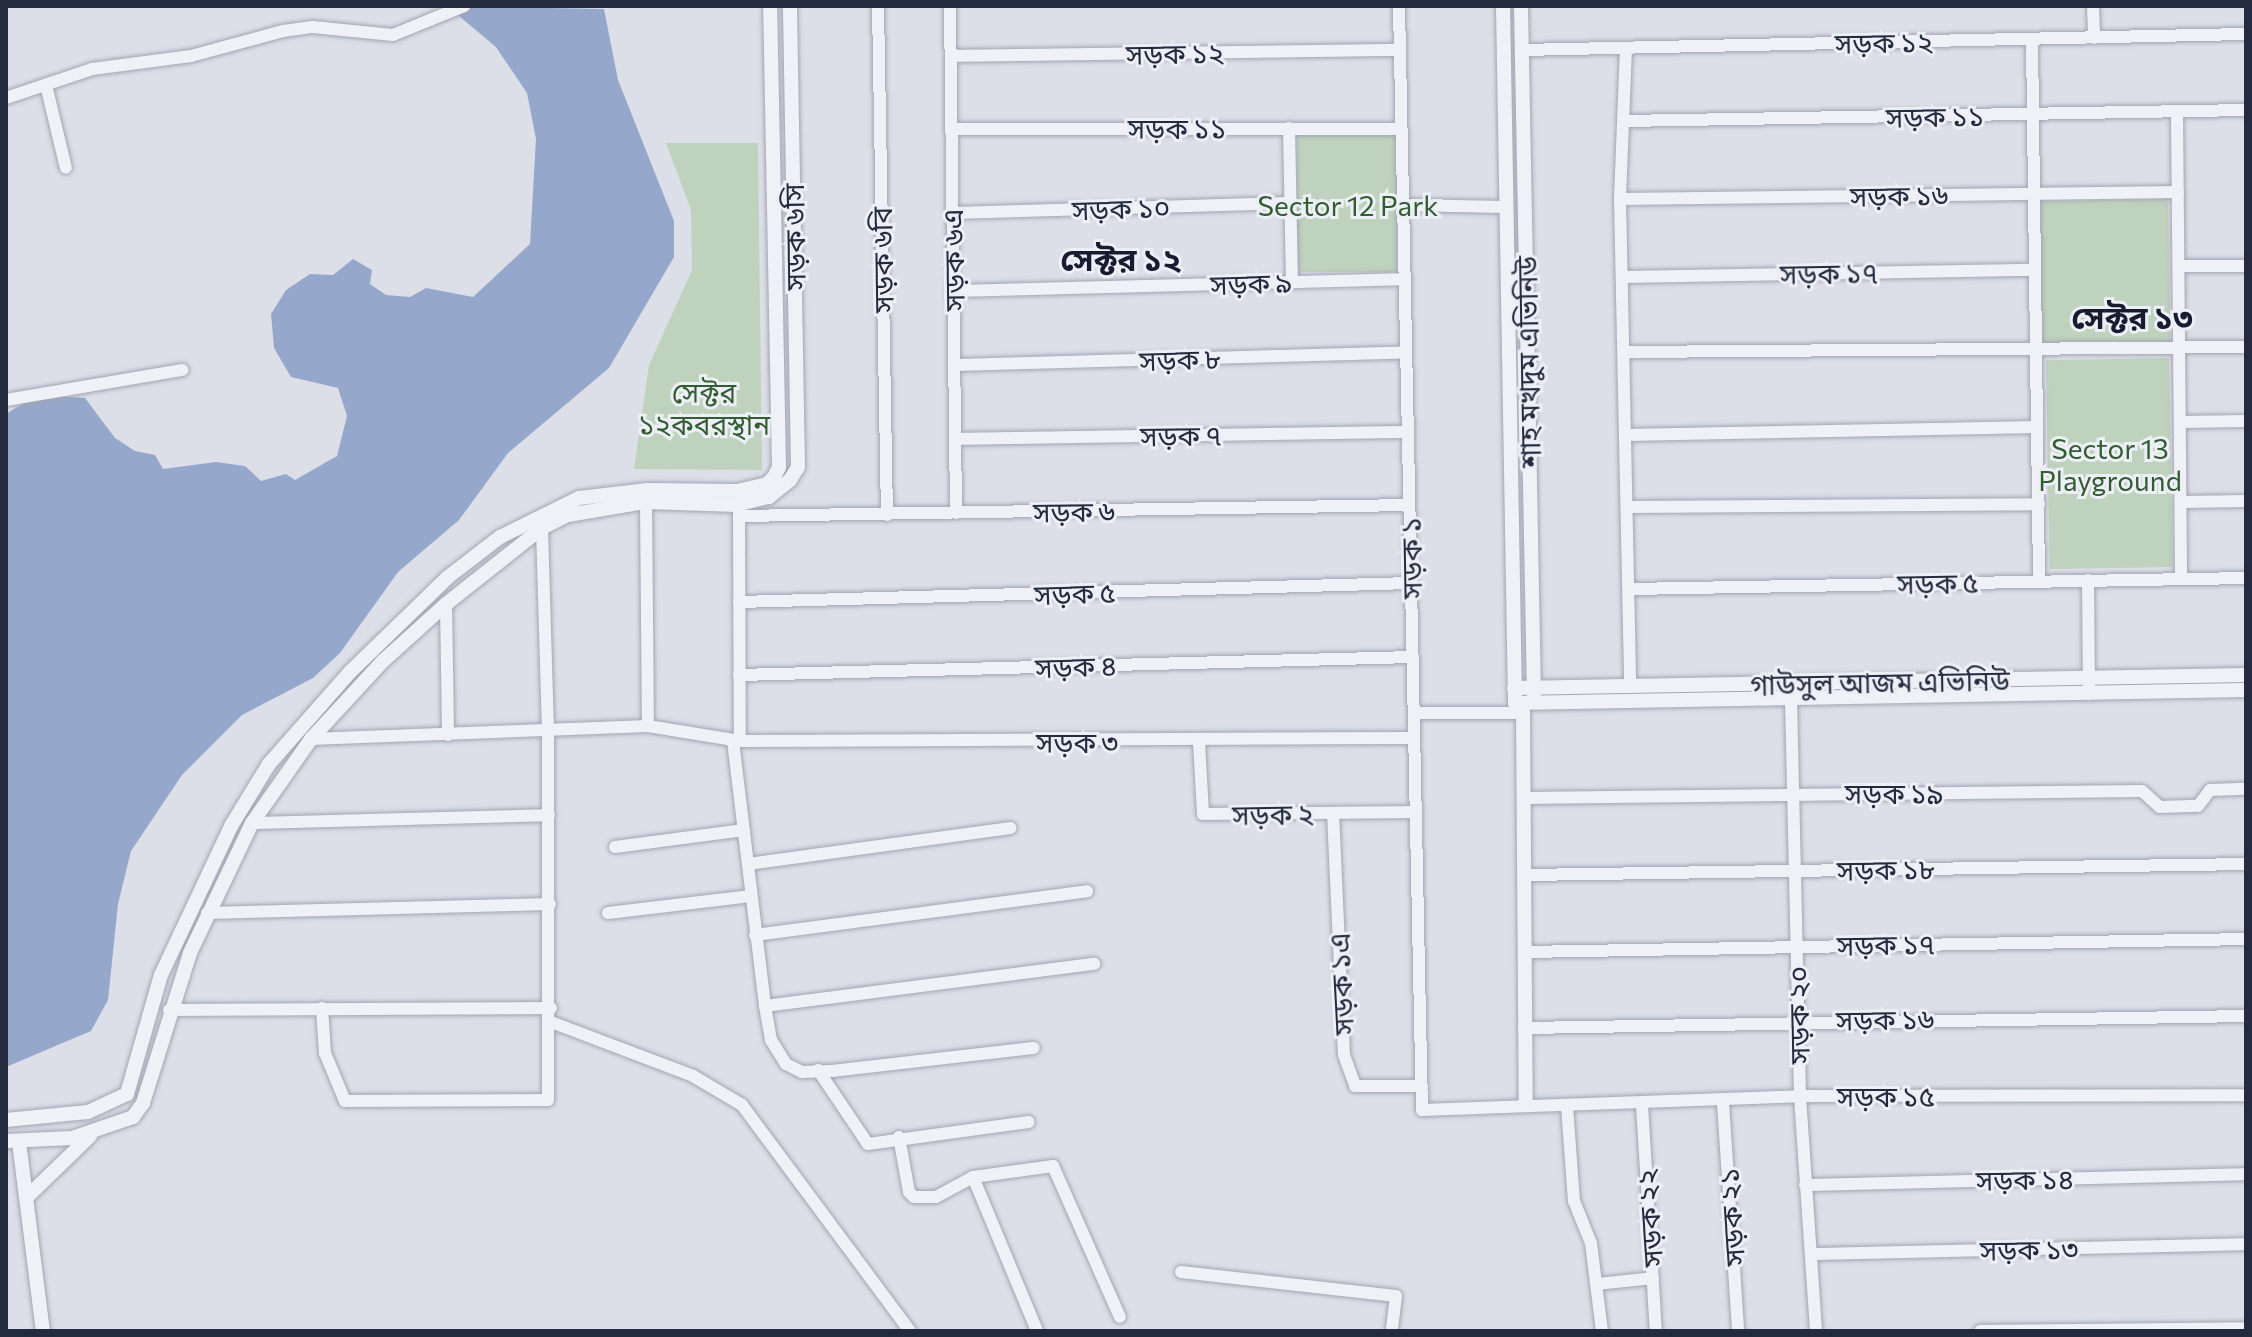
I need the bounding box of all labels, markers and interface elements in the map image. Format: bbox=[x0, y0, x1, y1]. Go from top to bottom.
street label: সড়ক ১২ bbox=[1834, 24, 1934, 60]
street label: সড়ক ১২ bbox=[1125, 35, 1225, 71]
street label: সড়ক ১১ bbox=[1885, 98, 1985, 134]
street label: সড়ক ১১ bbox=[1128, 111, 1226, 145]
street label: সড়ক ১৬ bbox=[1849, 177, 1949, 213]
street label: সড়ক ৬সি bbox=[776, 183, 812, 291]
park label: Sector 12 Park bbox=[1257, 188, 1439, 222]
street label: সড়ক ১০ bbox=[1071, 189, 1171, 227]
street label: সড়ক ৬বি bbox=[864, 207, 900, 313]
street label: সড়ক ৬এ bbox=[935, 209, 971, 311]
district label: সেক্টর ১২ bbox=[1060, 239, 1182, 277]
street label: সড়ক ১৭ bbox=[1779, 255, 1879, 291]
street label: শাহ মখদুম এভিনিউ bbox=[1509, 256, 1547, 468]
street label: সড়ক ৯ bbox=[1209, 265, 1293, 301]
district label: সেক্টর ১৩ bbox=[2071, 297, 2193, 335]
street label: সড়ক ৮ bbox=[1138, 341, 1222, 377]
park label: সেক্টর ১২কবরস্থান bbox=[638, 375, 770, 441]
street label: সড়ক ৭ bbox=[1140, 417, 1222, 453]
park label: Sector 13 Playground bbox=[2038, 431, 2182, 497]
street label: সড়ক ৬ bbox=[1033, 493, 1115, 529]
street label: সড়ক ১ bbox=[1393, 517, 1429, 599]
street label: সড়ক ৫ bbox=[1897, 565, 1979, 601]
street label: সড়ক ৫ bbox=[1033, 575, 1117, 611]
street label: সড়ক ৪ bbox=[1034, 648, 1118, 684]
street label: গাউসুল আজম এভিনিউ bbox=[1750, 663, 2010, 701]
street label: সড়ক ৩ bbox=[1036, 725, 1118, 759]
street label: সড়ক ১৯ bbox=[1845, 776, 1943, 810]
street label: সড়ক ২ bbox=[1232, 796, 1314, 832]
street label: সড়ক ১৮ bbox=[1836, 851, 1936, 887]
street label: সড়ক ১৭ bbox=[1836, 926, 1936, 962]
street label: সড়ক ১এ bbox=[1322, 932, 1360, 1036]
street label: সড়ক ২০ bbox=[1780, 965, 1816, 1065]
street label: সড়ক ১৬ bbox=[1835, 1001, 1935, 1037]
street label: সড়ক ১৫ bbox=[1837, 1079, 1935, 1113]
street label: সড়ক ১৪ bbox=[1975, 1161, 2075, 1197]
street label: সড়ক ২১ bbox=[1711, 1167, 1751, 1267]
street label: সড়ক ২২ bbox=[1629, 1168, 1669, 1268]
street label: সড়ক ১৩ bbox=[1979, 1231, 2079, 1267]

